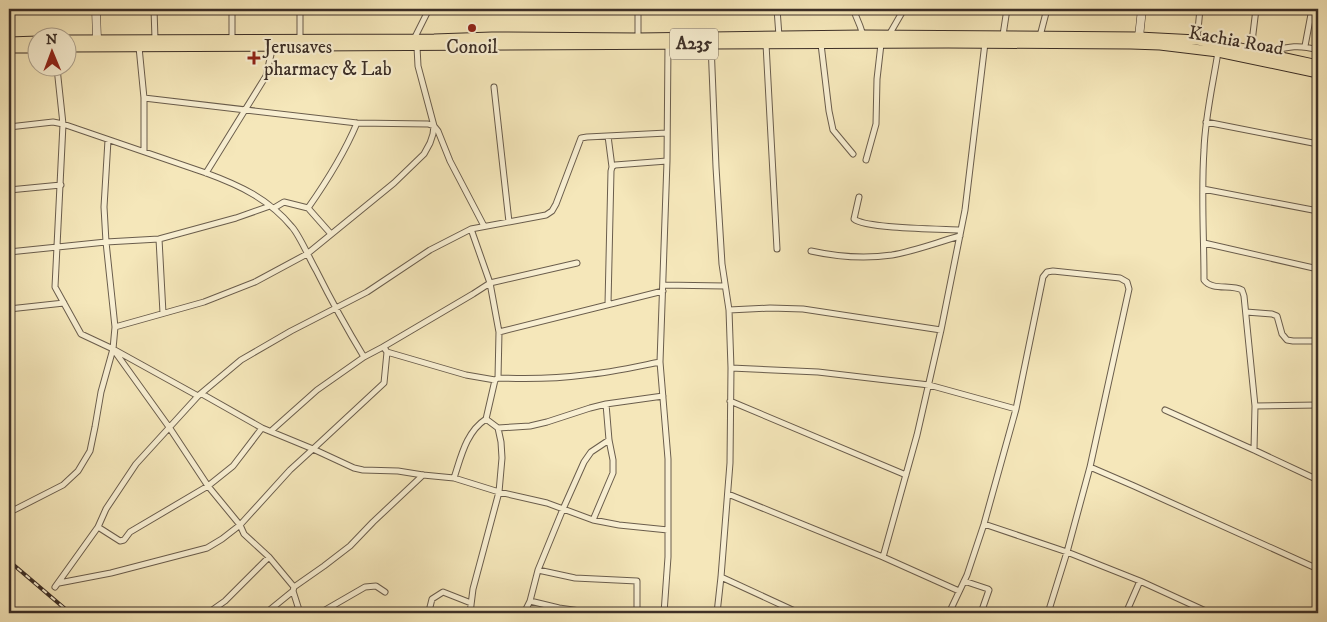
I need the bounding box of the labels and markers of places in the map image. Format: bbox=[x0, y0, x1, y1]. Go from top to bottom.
marker: Conoil bbox=[466, 22, 478, 34]
place label: Jerusaves pharmacy & Lab bbox=[262, 36, 392, 81]
place label: Conoil bbox=[446, 36, 498, 59]
marker: Jerusaves pharmacy & Lab bbox=[248, 52, 260, 64]

